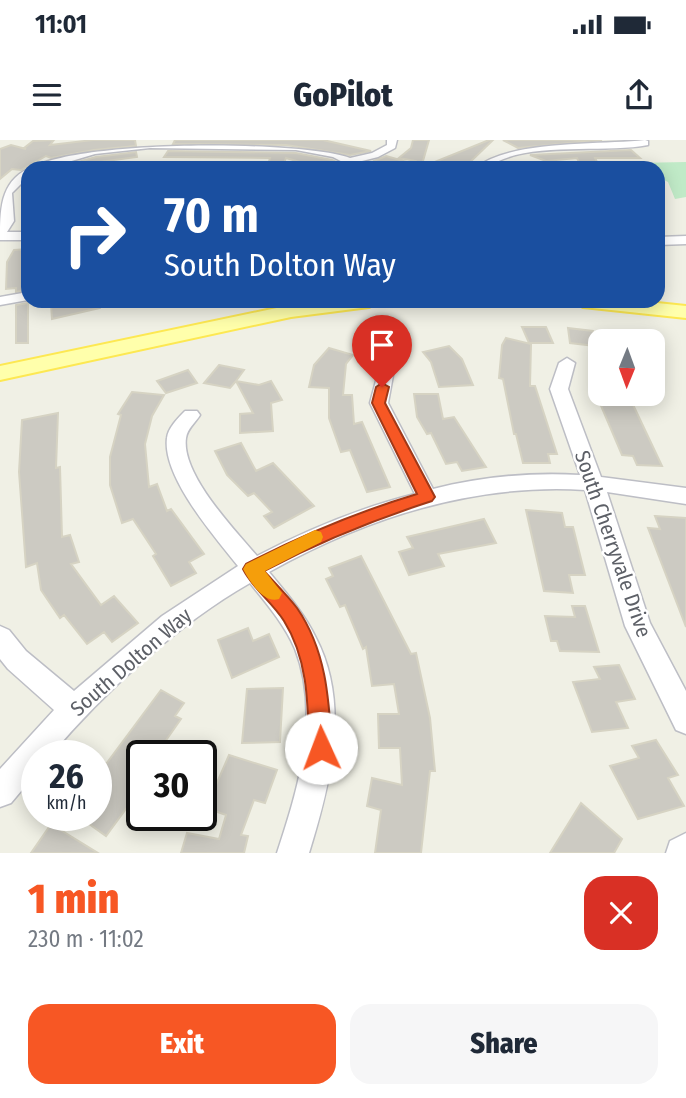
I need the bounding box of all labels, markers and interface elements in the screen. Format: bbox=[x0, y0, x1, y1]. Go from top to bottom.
text: 11:01 bbox=[35, 9, 87, 40]
icon: menu bbox=[28, 76, 66, 114]
text: GoPilot bbox=[293, 76, 393, 114]
icon: share bbox=[620, 76, 658, 114]
text: 70 m bbox=[164, 186, 259, 245]
icon: right bbox=[49, 189, 140, 280]
text: South Dolton Way bbox=[164, 246, 396, 284]
pin bbox=[352, 315, 412, 387]
icon: arrive bbox=[363, 326, 401, 364]
north arrow bbox=[588, 329, 665, 406]
map controls bbox=[588, 329, 665, 406]
street label: South Cherryvale Drive bbox=[569, 447, 657, 641]
street label: South Dolton Way bbox=[65, 602, 197, 722]
position arrow bbox=[284, 711, 358, 785]
speed limit sign: 30 bbox=[126, 740, 217, 831]
text: 26 bbox=[49, 755, 84, 797]
text: km/h bbox=[46, 792, 87, 814]
text: 1 min bbox=[28, 874, 119, 924]
button: close bbox=[584, 876, 658, 950]
text: 230 m · 11:02 bbox=[28, 925, 144, 953]
button: Exit bbox=[28, 1004, 336, 1084]
button: Share bbox=[350, 1004, 658, 1084]

